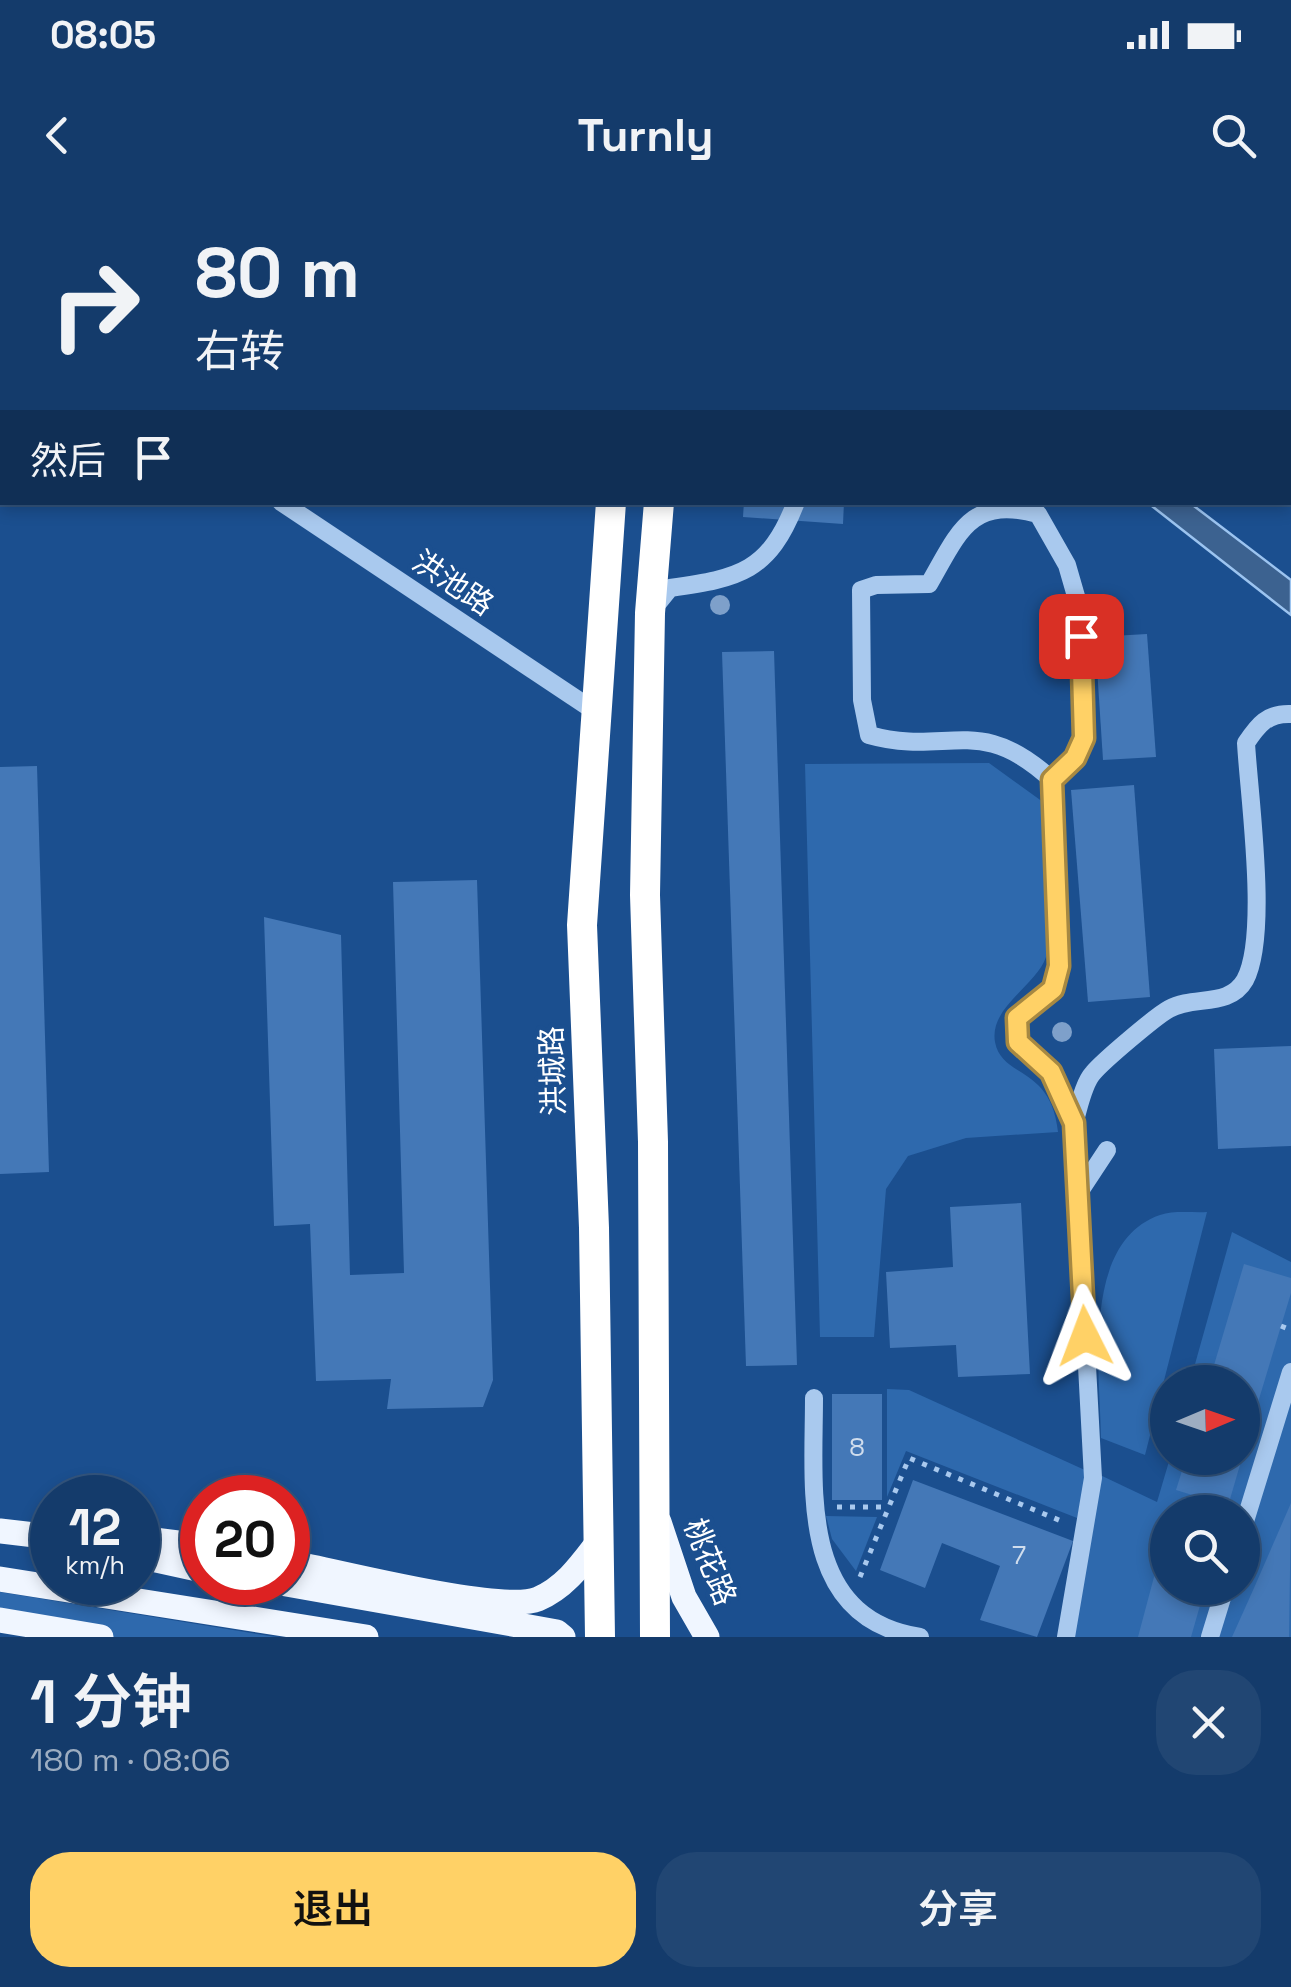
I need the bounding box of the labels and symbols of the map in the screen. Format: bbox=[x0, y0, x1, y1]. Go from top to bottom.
street label: 洪池路 bbox=[405, 541, 501, 624]
pin bbox=[1039, 594, 1124, 679]
street label: 洪城路 bbox=[531, 1025, 574, 1117]
position arrow bbox=[1033, 1284, 1137, 1388]
north arrow bbox=[1150, 1365, 1260, 1475]
house number: 8 bbox=[849, 1431, 865, 1463]
speed limit sign: 20 bbox=[180, 1475, 310, 1605]
street label: 桃花路 bbox=[676, 1513, 745, 1611]
house number: 7 bbox=[1012, 1539, 1026, 1571]

